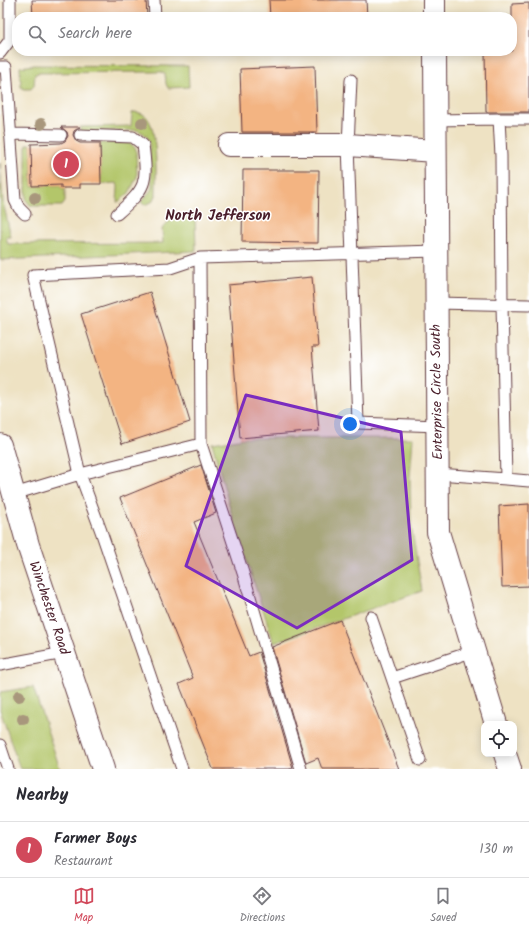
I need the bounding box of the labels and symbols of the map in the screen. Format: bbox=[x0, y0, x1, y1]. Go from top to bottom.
pin: 1 bbox=[53, 149, 79, 179]
district label: North Jefferson bbox=[165, 204, 271, 228]
street label: Enterprise Circle South bbox=[425, 324, 449, 460]
your location bbox=[340, 414, 360, 434]
street label: Winchester Road bbox=[23, 558, 76, 659]

